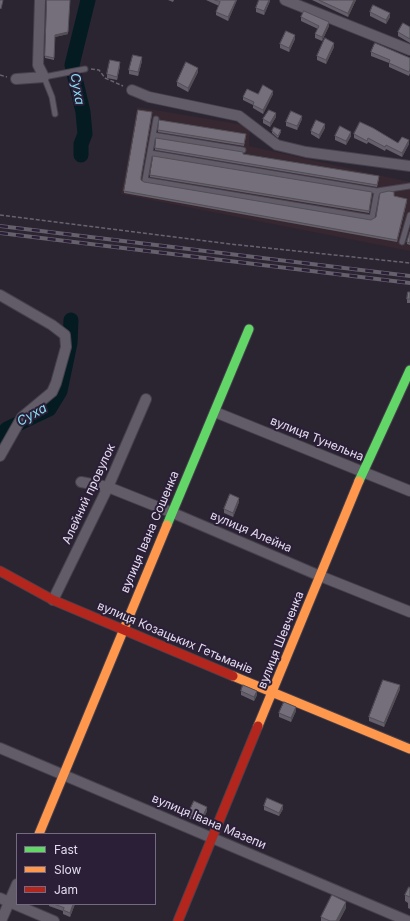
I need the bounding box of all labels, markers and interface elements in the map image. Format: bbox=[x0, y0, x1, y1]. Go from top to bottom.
water label: Суха bbox=[67, 72, 87, 106]
water label: Суха bbox=[14, 400, 50, 430]
street label: вулиця Тунельна bbox=[268, 414, 366, 464]
street label: Алейний провулок bbox=[59, 442, 119, 546]
street label: вулиця Івана Сошенка bbox=[118, 469, 182, 595]
street label: вулиця Алейна bbox=[208, 508, 294, 556]
street label: вулиця Шевченка bbox=[255, 589, 307, 691]
street label: вулиця Козацьких Гетьманів bbox=[95, 599, 255, 677]
street label: вулиця Івана Мазепи bbox=[150, 791, 268, 853]
legend bbox=[16, 833, 156, 905]
text: Fast bbox=[54, 842, 78, 857]
text: Slow bbox=[54, 862, 81, 877]
text: Jam bbox=[54, 882, 78, 897]

